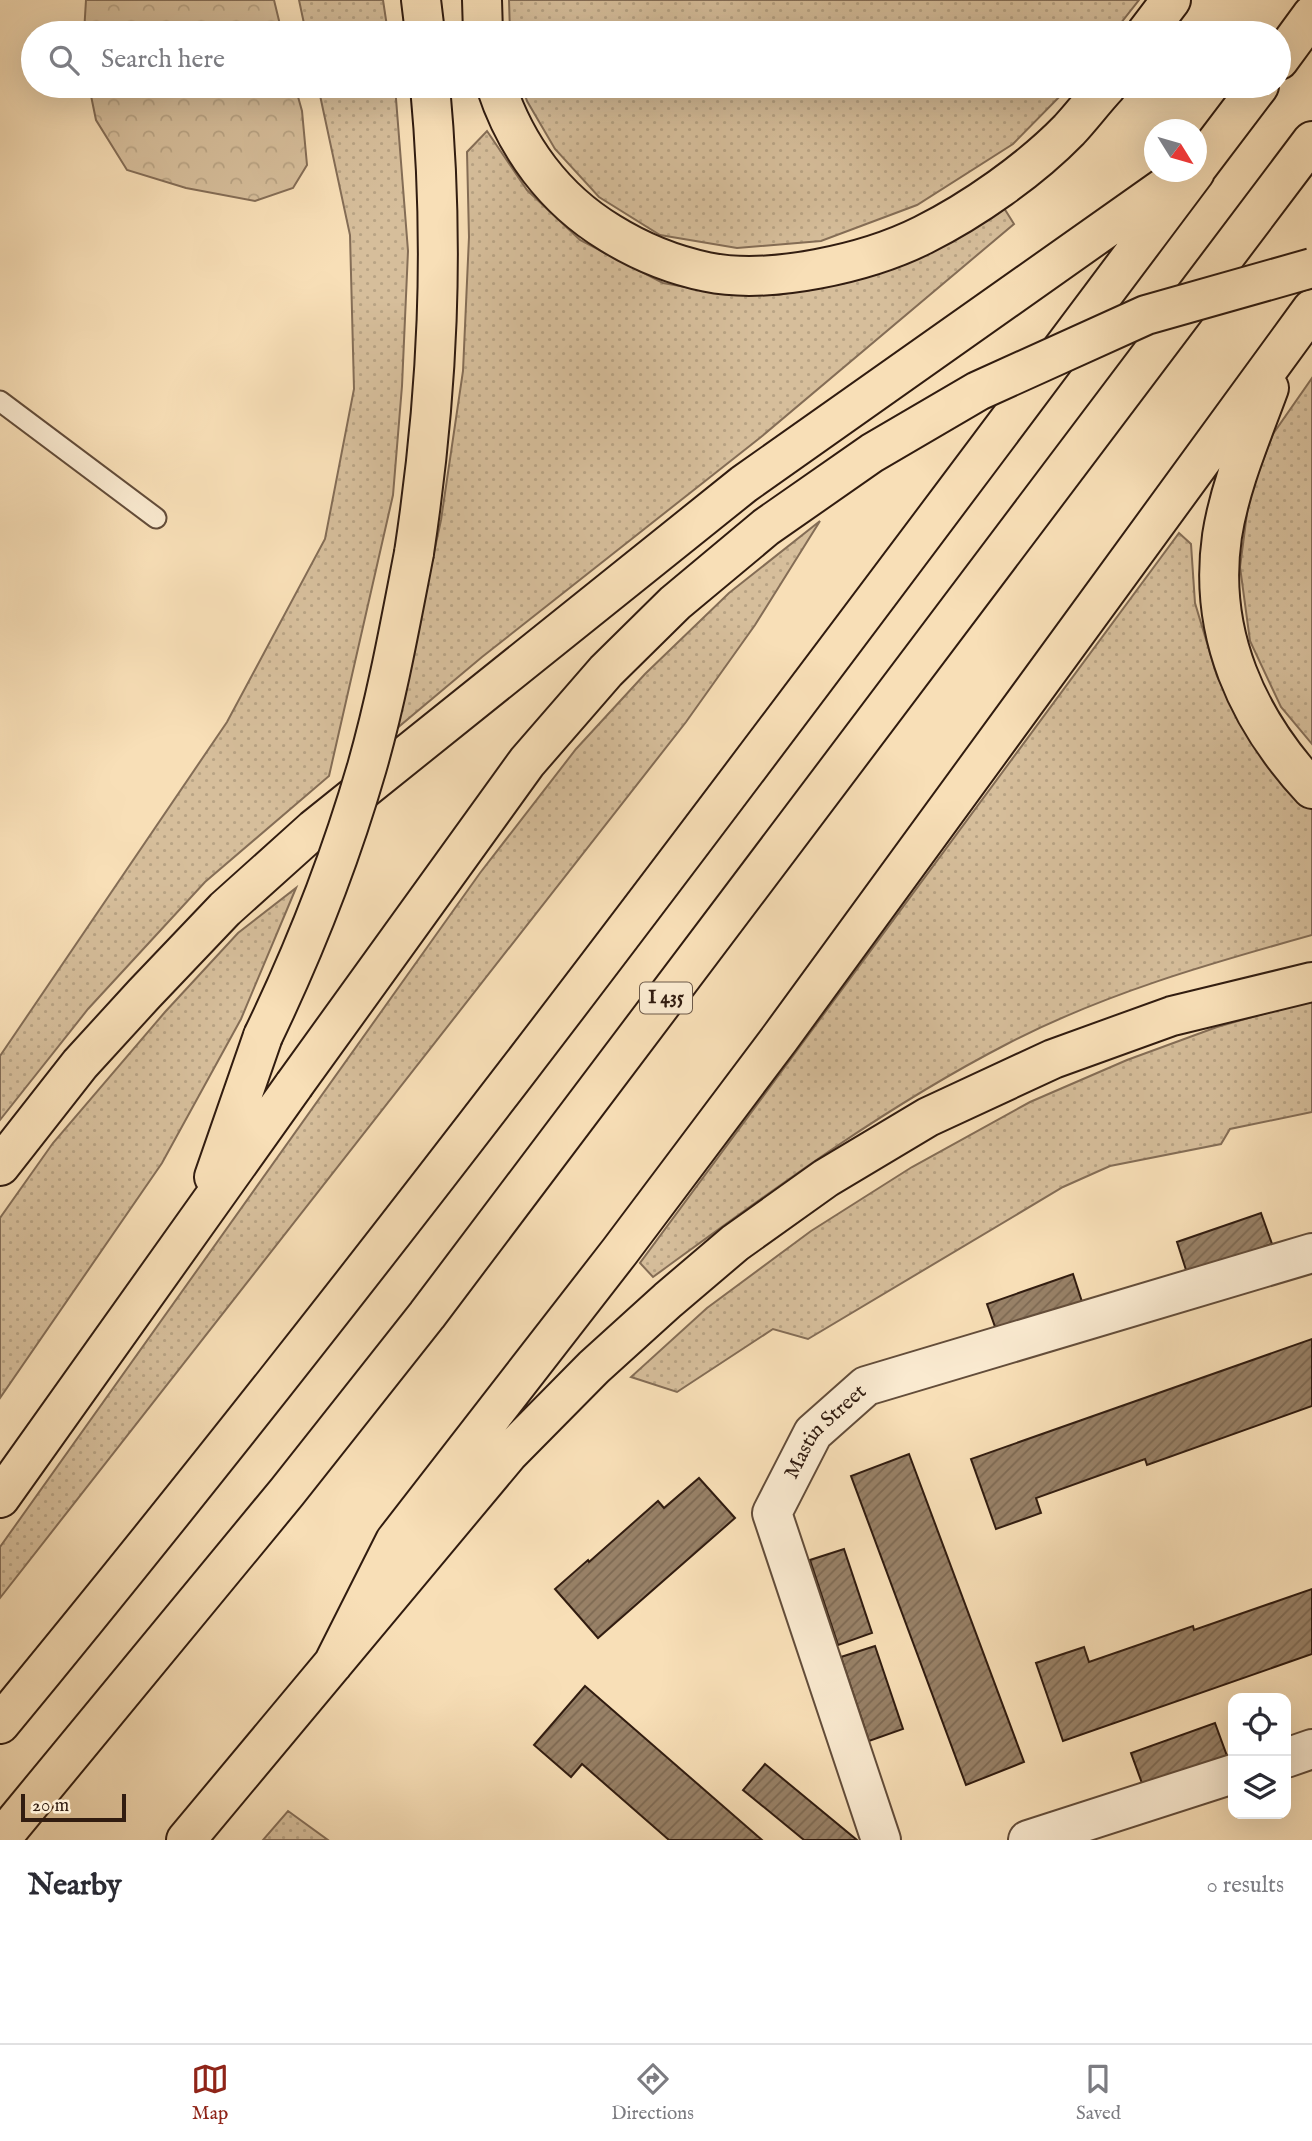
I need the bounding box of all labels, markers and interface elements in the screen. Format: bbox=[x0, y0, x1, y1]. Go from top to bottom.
search box bbox=[21, 21, 1291, 98]
icon: search bbox=[45, 41, 83, 79]
text: Search here bbox=[101, 43, 225, 76]
north arrow bbox=[1144, 119, 1207, 182]
road number: I 435 bbox=[640, 982, 692, 1014]
street label: Mastin Street bbox=[778, 1378, 872, 1484]
map controls bbox=[1228, 1693, 1291, 1819]
button: locate bbox=[1228, 1693, 1291, 1756]
button: layers bbox=[1228, 1756, 1291, 1819]
scale bar bbox=[21, 1791, 126, 1823]
text: 20 m bbox=[32, 1794, 69, 1818]
text: Nearby bbox=[28, 1867, 121, 1905]
text: 0 results bbox=[1206, 1871, 1284, 1900]
tab: Map bbox=[191, 2060, 229, 2126]
tab: Directions bbox=[611, 2060, 694, 2126]
tab: Saved bbox=[1076, 2060, 1121, 2126]

